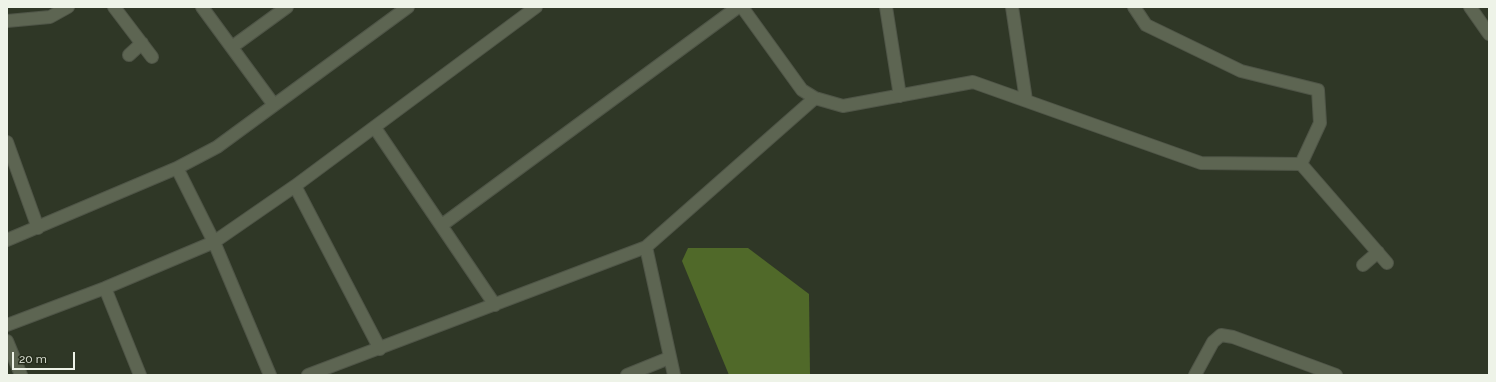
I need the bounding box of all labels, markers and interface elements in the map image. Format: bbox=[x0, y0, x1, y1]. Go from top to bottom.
scale bar bbox=[14, 344, 77, 370]
text: 20 m bbox=[19, 352, 47, 366]

